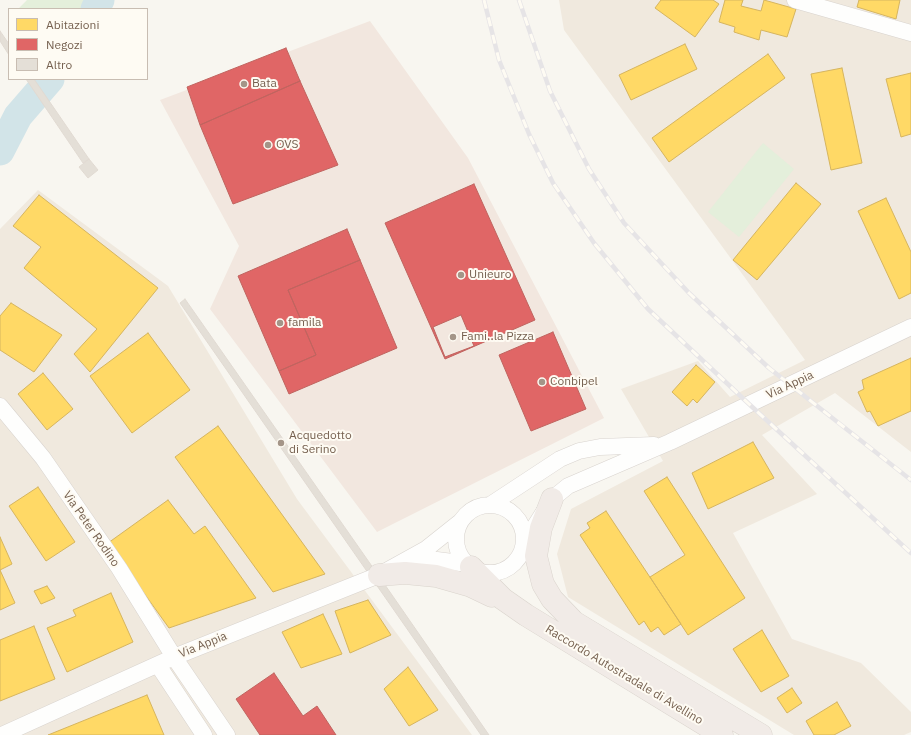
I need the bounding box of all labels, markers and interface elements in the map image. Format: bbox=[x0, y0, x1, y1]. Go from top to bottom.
legend bbox=[8, 8, 148, 80]
text: Abitazioni bbox=[46, 17, 99, 32]
text: Negozi bbox=[46, 37, 83, 52]
text: Altro bbox=[46, 57, 72, 72]
place label: Bata bbox=[252, 77, 277, 91]
marker: Bata bbox=[239, 79, 249, 89]
place label: OVS bbox=[276, 138, 299, 152]
marker: OVS bbox=[263, 140, 273, 150]
place label: Unieuro bbox=[469, 268, 511, 282]
marker: Unieuro bbox=[456, 270, 466, 280]
place label: famila bbox=[288, 316, 321, 330]
marker: famila bbox=[275, 318, 285, 328]
place label: Fami..la Pizza bbox=[461, 330, 534, 344]
marker: Fami..la Pizza bbox=[448, 332, 458, 342]
street label: Via Appia bbox=[764, 368, 816, 402]
place label: Conbipel bbox=[550, 375, 598, 389]
marker: Conbipel bbox=[537, 377, 547, 387]
place label: Acquedotto di Serino bbox=[289, 429, 352, 457]
marker: Acquedotto di Serino bbox=[276, 438, 286, 448]
street label: Via Peter Rodino bbox=[60, 488, 122, 570]
street label: Raccordo Autostradale di Avellino bbox=[543, 622, 705, 728]
street label: Via Appia bbox=[177, 629, 229, 661]

